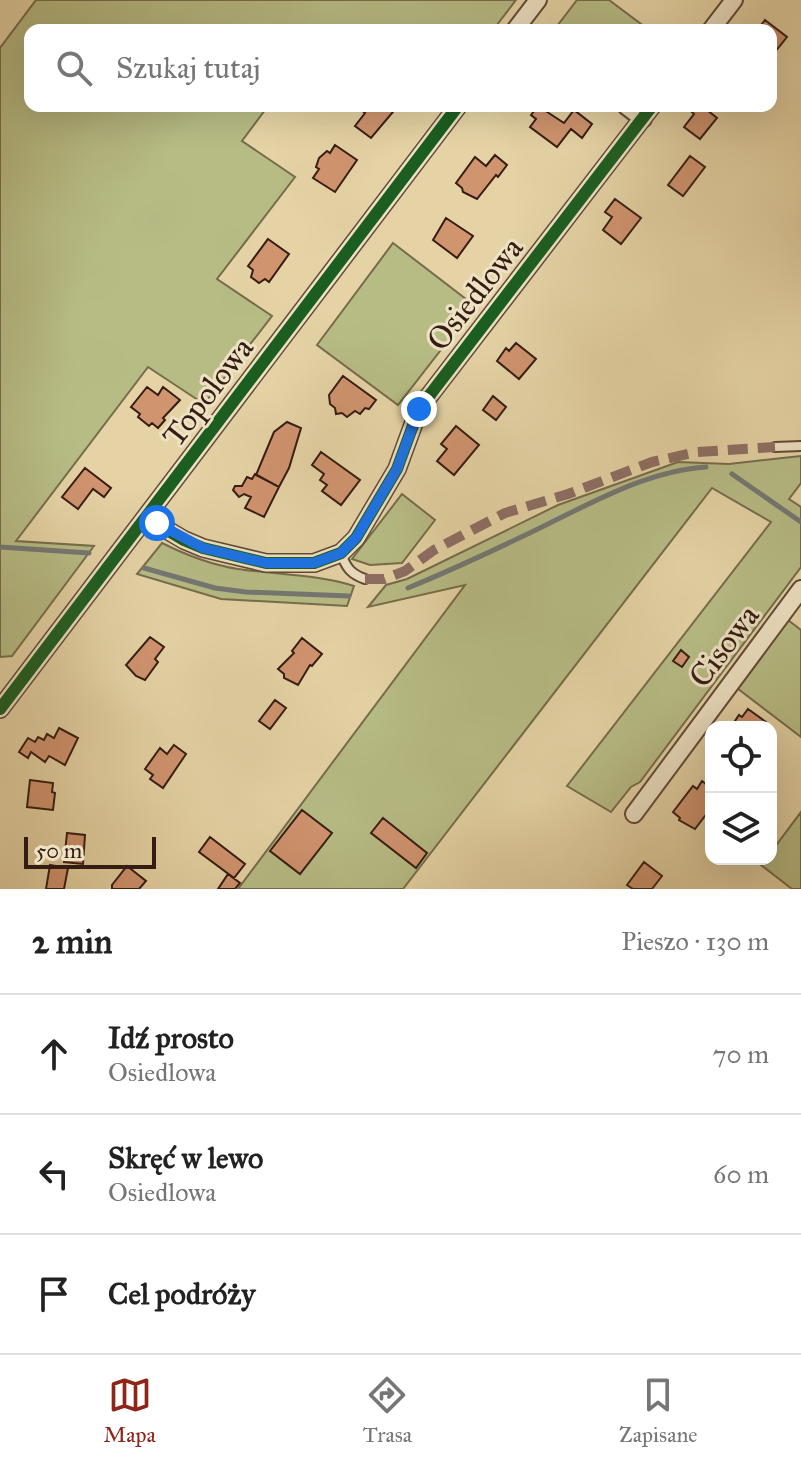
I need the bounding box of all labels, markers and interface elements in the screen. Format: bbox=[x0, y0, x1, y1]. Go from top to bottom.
search box bbox=[24, 24, 777, 112]
icon: search bbox=[52, 46, 96, 90]
text: Szukaj tutaj bbox=[116, 50, 261, 86]
street label: Osiedlowa bbox=[419, 229, 532, 359]
street label: Topolowa bbox=[154, 329, 262, 454]
route end bbox=[401, 391, 437, 427]
route start bbox=[139, 505, 175, 541]
street label: Cisowa bbox=[680, 597, 768, 695]
map controls bbox=[705, 721, 777, 865]
button: locate bbox=[705, 721, 777, 793]
button: layers bbox=[705, 793, 777, 865]
scale bar bbox=[24, 833, 156, 869]
text: 50 m bbox=[36, 837, 82, 864]
text: 2 min bbox=[32, 921, 112, 962]
text: Pieszo · 130 m bbox=[621, 925, 769, 957]
text: Idź prosto bbox=[108, 1020, 234, 1056]
icon: ahead bbox=[32, 1032, 76, 1076]
text: 70 m bbox=[713, 1038, 769, 1070]
text: Osiedlowa bbox=[108, 1056, 216, 1088]
text: Skręć w lewo bbox=[108, 1140, 263, 1176]
icon: left bbox=[32, 1152, 76, 1196]
text: 60 m bbox=[713, 1158, 769, 1190]
text: Osiedlowa bbox=[108, 1176, 216, 1208]
icon: arrive bbox=[32, 1272, 76, 1316]
text: Cel podróży bbox=[108, 1276, 255, 1312]
tab: Mapa bbox=[103, 1373, 156, 1448]
tab: Trasa bbox=[363, 1373, 412, 1448]
tab: Zapisane bbox=[619, 1373, 698, 1448]

